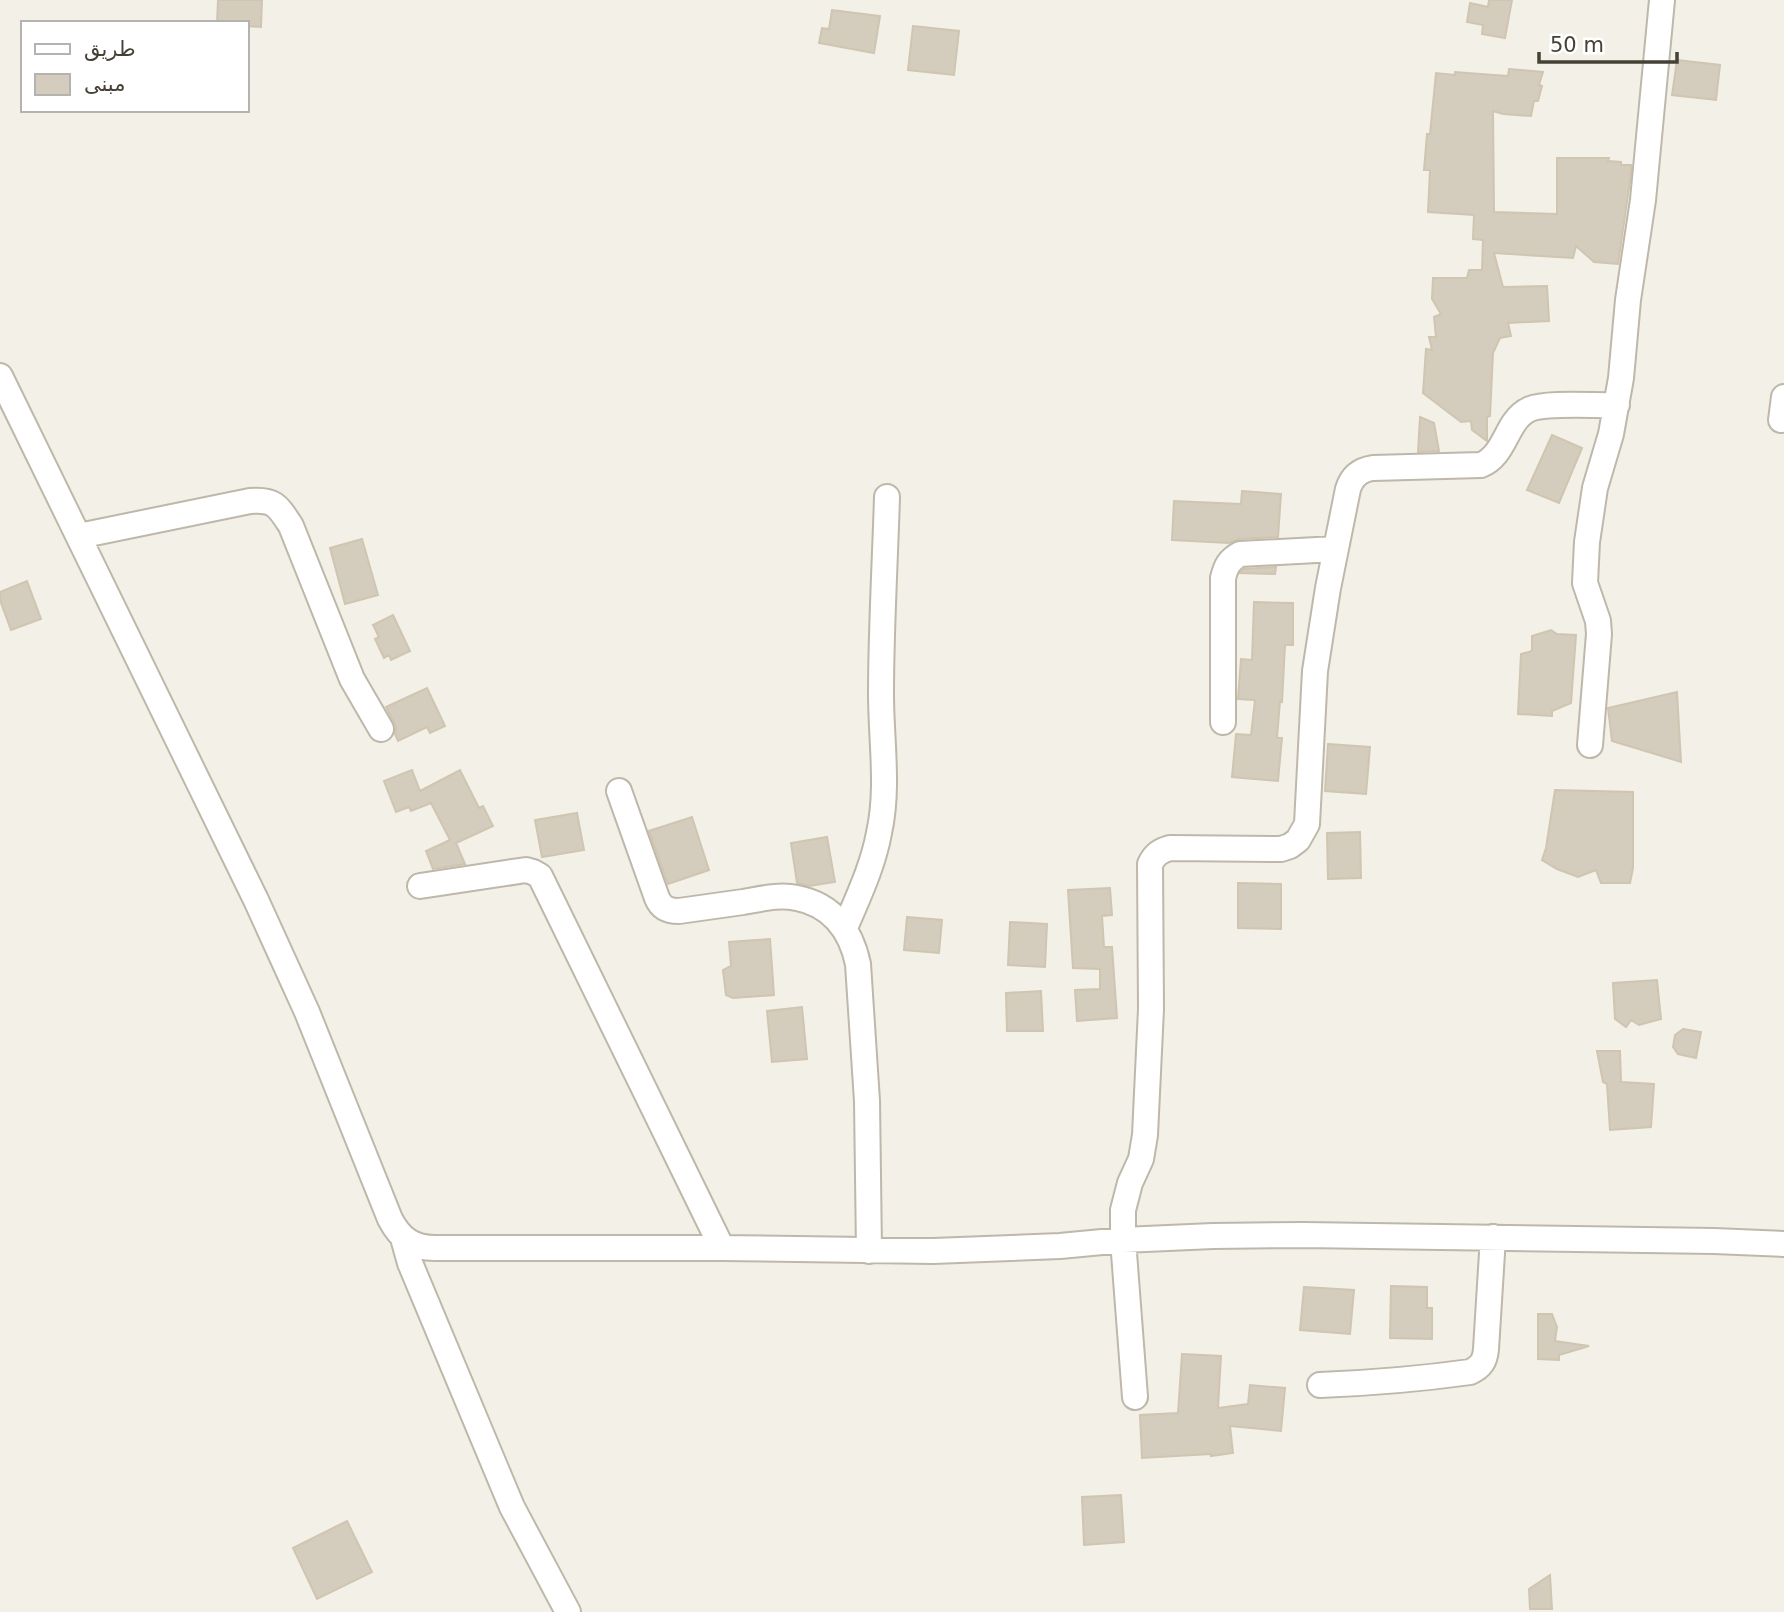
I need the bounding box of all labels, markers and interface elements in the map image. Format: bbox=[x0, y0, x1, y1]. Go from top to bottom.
legend bbox=[21, 21, 248, 112]
scale bar bbox=[1539, 21, 1677, 65]
text: 50 m bbox=[1550, 33, 1604, 57]
text: طريق bbox=[84, 37, 136, 61]
text: مبنى bbox=[84, 72, 125, 96]

